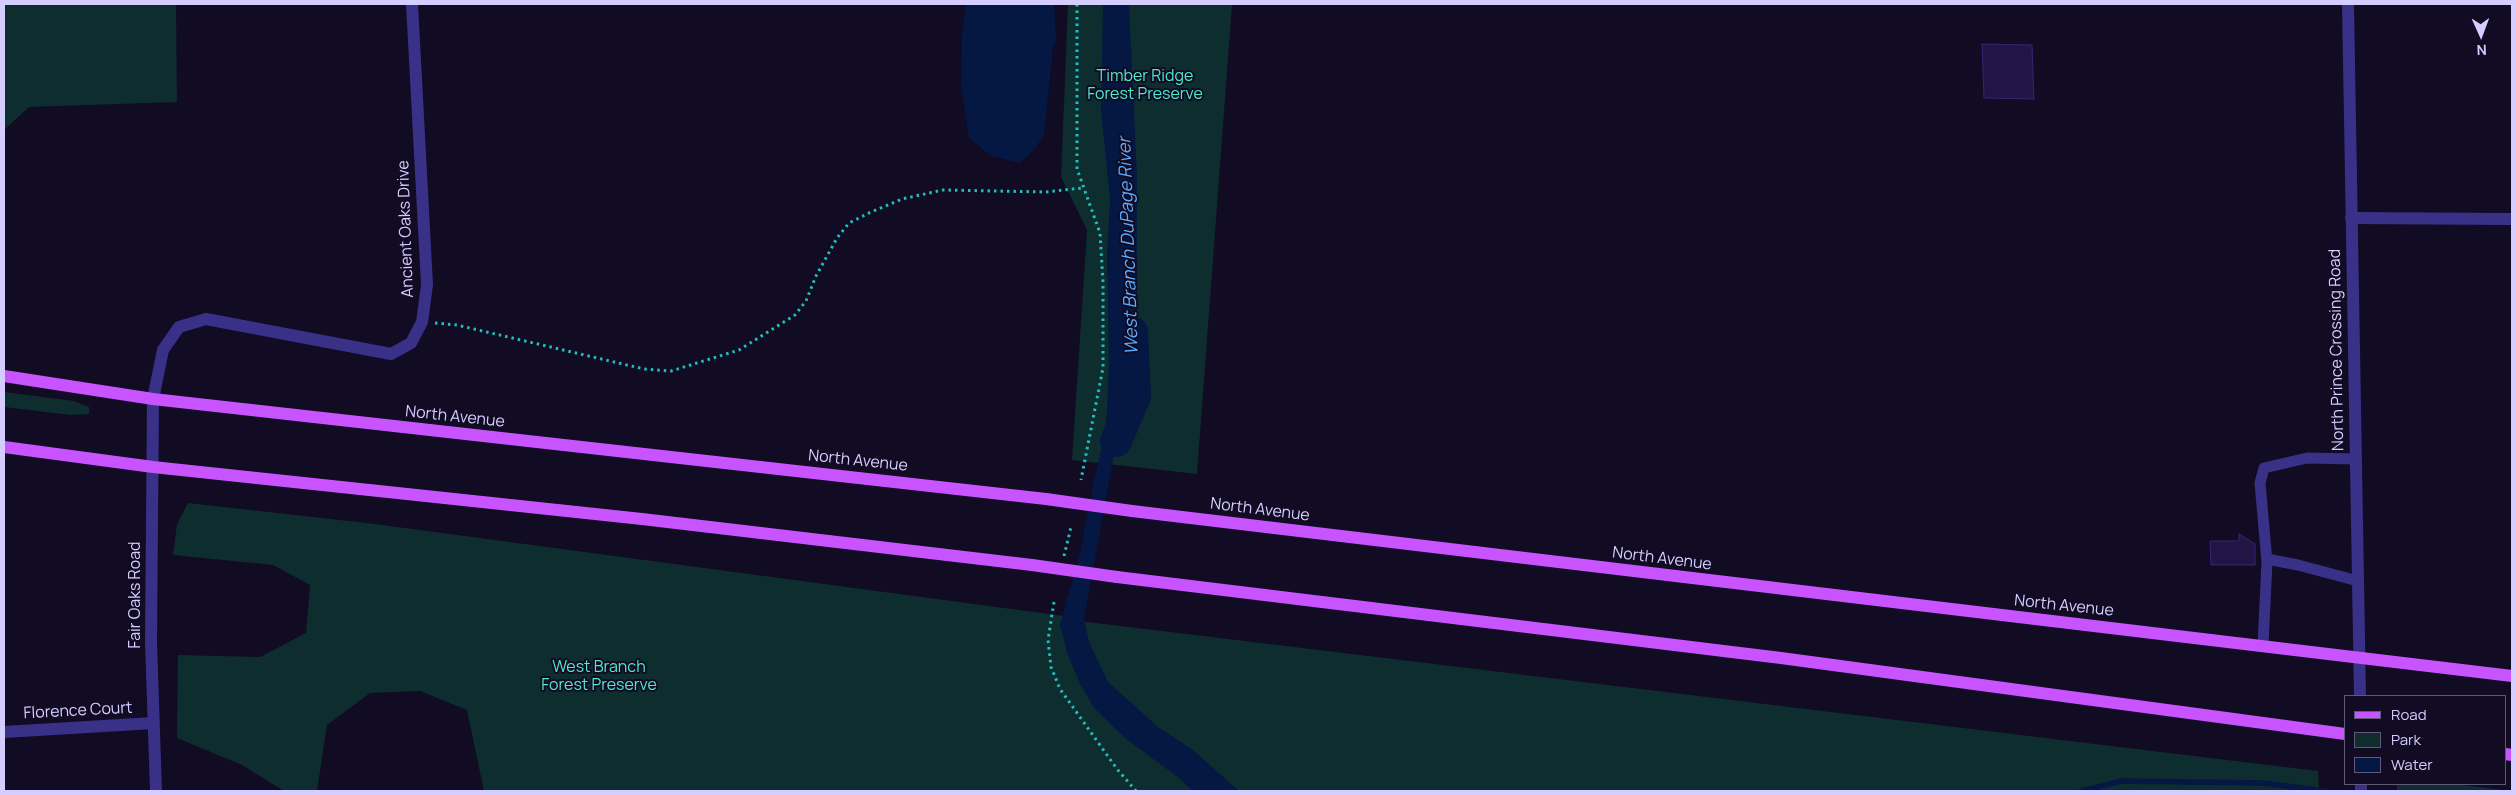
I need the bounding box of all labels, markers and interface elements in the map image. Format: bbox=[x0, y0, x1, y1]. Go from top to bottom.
north arrow bbox=[2456, 10, 2506, 60]
text: N bbox=[2476, 41, 2487, 60]
park label: Timber Ridge Forest Preserve bbox=[1087, 67, 1203, 105]
water label: West Branch DuPage River bbox=[1114, 137, 1144, 355]
street label: Ancient Oaks Drive bbox=[394, 160, 418, 298]
street label: North Prince Crossing Road bbox=[2326, 249, 2348, 451]
street label: North Avenue bbox=[404, 402, 506, 432]
street label: North Avenue bbox=[807, 446, 909, 476]
street label: North Avenue bbox=[1209, 494, 1311, 526]
street label: Fair Oaks Road bbox=[126, 541, 146, 649]
street label: North Avenue bbox=[1611, 543, 1713, 575]
street label: North Avenue bbox=[2013, 591, 2115, 621]
park label: West Branch Forest Preserve bbox=[541, 658, 657, 696]
legend bbox=[2344, 695, 2506, 785]
street label: Florence Court bbox=[23, 699, 133, 723]
text: Road bbox=[2391, 704, 2427, 725]
text: Park bbox=[2391, 729, 2421, 750]
text: Water bbox=[2391, 754, 2433, 775]

